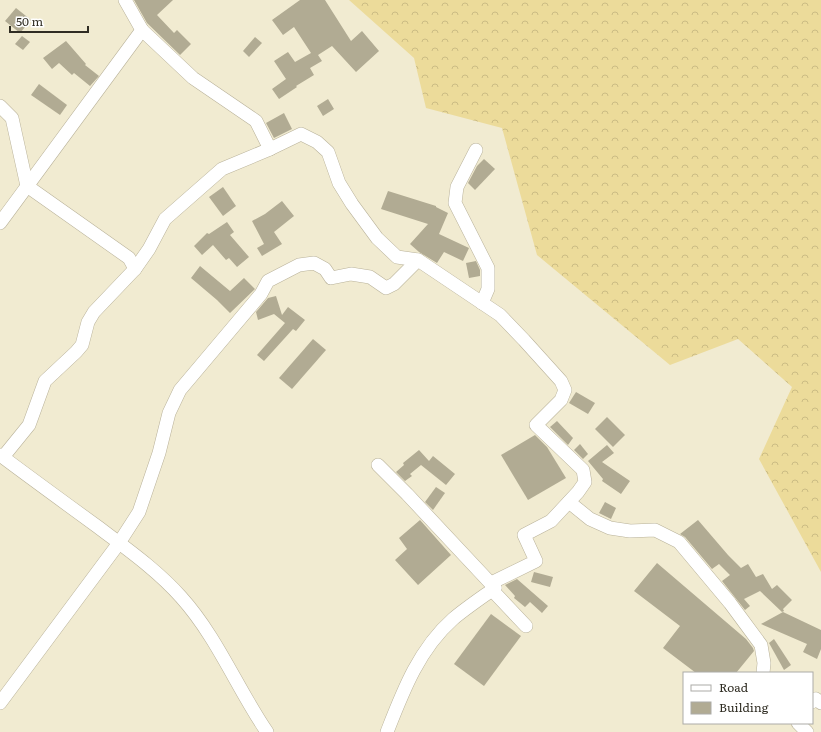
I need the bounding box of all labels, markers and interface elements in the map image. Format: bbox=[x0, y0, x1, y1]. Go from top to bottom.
scale bar bbox=[10, 8, 88, 34]
text: 50 m bbox=[16, 12, 43, 30]
legend bbox=[683, 672, 813, 724]
text: Road bbox=[719, 678, 749, 696]
text: Building bbox=[719, 698, 769, 716]

